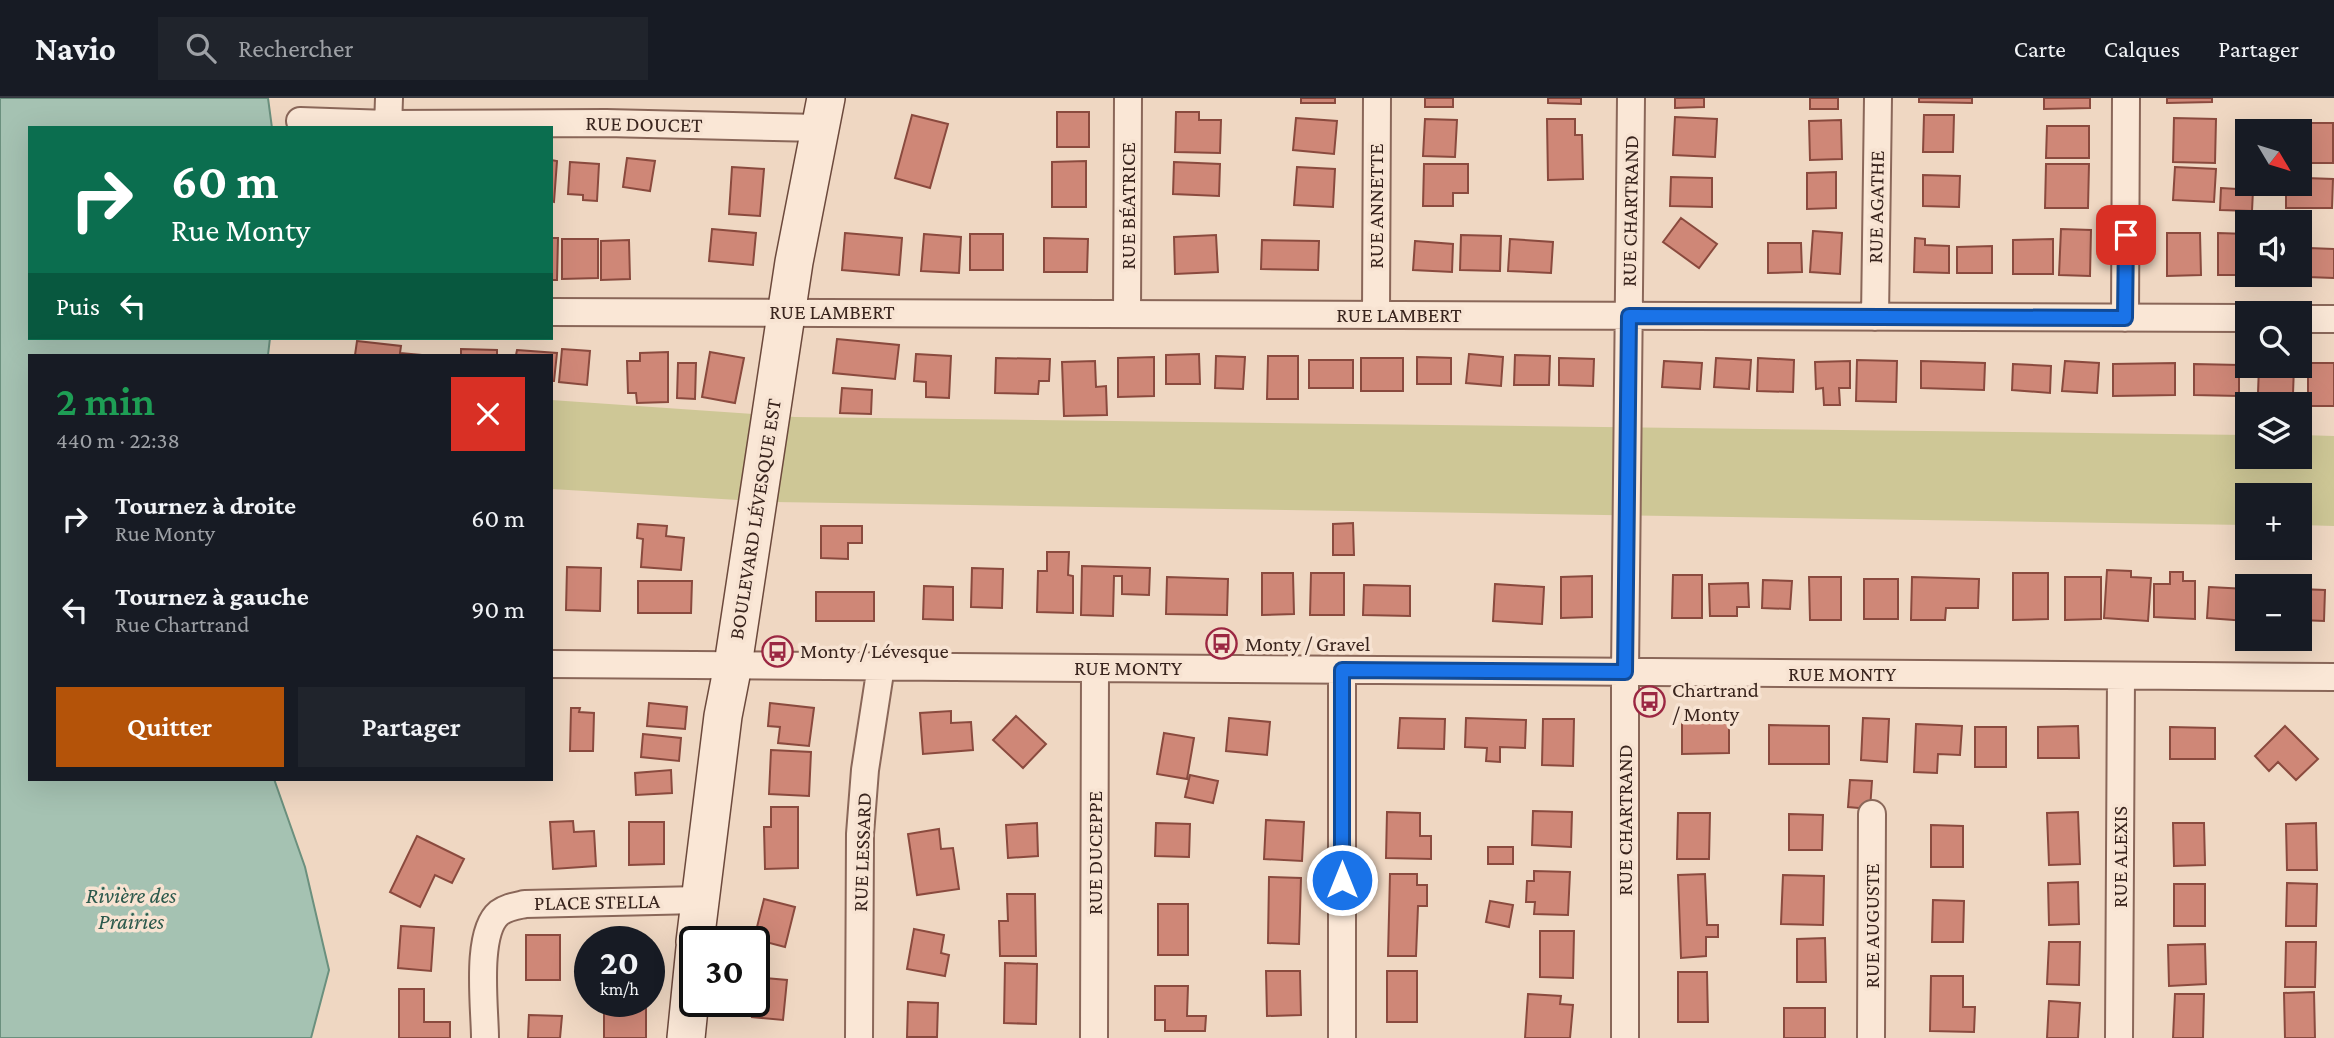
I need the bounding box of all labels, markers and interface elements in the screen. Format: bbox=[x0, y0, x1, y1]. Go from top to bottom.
search box bbox=[158, 17, 648, 80]
icon: search bbox=[182, 29, 220, 67]
text: Navio bbox=[35, 30, 116, 67]
text: Rechercher bbox=[238, 34, 354, 63]
text: Carte bbox=[2014, 35, 2066, 62]
text: Calques bbox=[2104, 35, 2180, 62]
text: Partager bbox=[2218, 35, 2299, 62]
street label: RUE DOUCET bbox=[585, 111, 703, 137]
north arrow bbox=[2235, 119, 2312, 196]
map controls bbox=[2235, 119, 2312, 651]
street label: RUE CHARTRAND bbox=[1617, 135, 1643, 287]
street label: RUE BÉATRICE bbox=[1116, 142, 1140, 270]
street label: RUE ANNETTE bbox=[1364, 143, 1388, 269]
street label: RUE AGATHE bbox=[1863, 150, 1889, 264]
icon: right bbox=[56, 154, 147, 245]
text: 60 m bbox=[171, 154, 278, 209]
pin bbox=[2096, 205, 2156, 265]
button: sound bbox=[2235, 210, 2312, 287]
text: Rue Monty bbox=[171, 212, 310, 248]
icon: arrive bbox=[2107, 216, 2145, 254]
icon: left bbox=[114, 287, 152, 325]
text: Puis bbox=[56, 292, 100, 321]
street label: RUE LAMBERT bbox=[769, 300, 895, 324]
button: search bbox=[2235, 301, 2312, 378]
street label: RUE LAMBERT bbox=[1336, 303, 1462, 327]
text: 2 min bbox=[56, 377, 155, 424]
button: close bbox=[451, 377, 525, 451]
button: layers bbox=[2235, 392, 2312, 469]
street label: BOULEVARD LÉVESQUE EST bbox=[724, 396, 786, 641]
text: 440 m · 22:38 bbox=[56, 427, 180, 453]
button: + bbox=[2235, 483, 2312, 560]
text: Tournez à droite bbox=[115, 491, 296, 520]
icon: right bbox=[56, 500, 94, 538]
text: 60 m bbox=[471, 504, 525, 533]
text: Rue Monty bbox=[115, 520, 215, 546]
button: − bbox=[2235, 574, 2312, 651]
text: Tournez à gauche bbox=[115, 582, 309, 611]
icon: left bbox=[56, 591, 94, 629]
text: 90 m bbox=[471, 595, 525, 624]
text: Rue Chartrand bbox=[115, 611, 249, 637]
bus stop icon: Monty / Gravel bbox=[1205, 627, 1239, 661]
place label: Monty / Gravel bbox=[1245, 632, 1370, 656]
bus stop icon: Monty / Lévesque bbox=[760, 634, 794, 668]
place label: Monty / Lévesque bbox=[800, 639, 949, 663]
street label: RUE MONTY bbox=[1074, 656, 1183, 680]
street label: RUE MONTY bbox=[1788, 662, 1897, 686]
place label: Chartrand / Monty bbox=[1672, 678, 1759, 726]
bus stop icon: Chartrand / Monty bbox=[1632, 685, 1666, 719]
button: Quitter bbox=[56, 687, 284, 767]
button: Partager bbox=[298, 687, 525, 767]
street label: RUE CHARTRAND bbox=[1613, 744, 1637, 896]
street label: RUE DUCEPPE bbox=[1083, 791, 1107, 915]
street label: RUE LESSARD bbox=[848, 792, 876, 912]
street label: RUE ALEXIS bbox=[2108, 806, 2132, 908]
position arrow bbox=[1305, 843, 1379, 917]
street label: RUE AUGUSTE bbox=[1860, 863, 1884, 989]
water label: Rivière des Prairies bbox=[86, 882, 177, 934]
street label: PLACE STELLA bbox=[534, 889, 660, 915]
speed limit sign: 30 bbox=[679, 926, 770, 1017]
text: 20 bbox=[600, 943, 639, 982]
text: km/h bbox=[600, 979, 639, 999]

